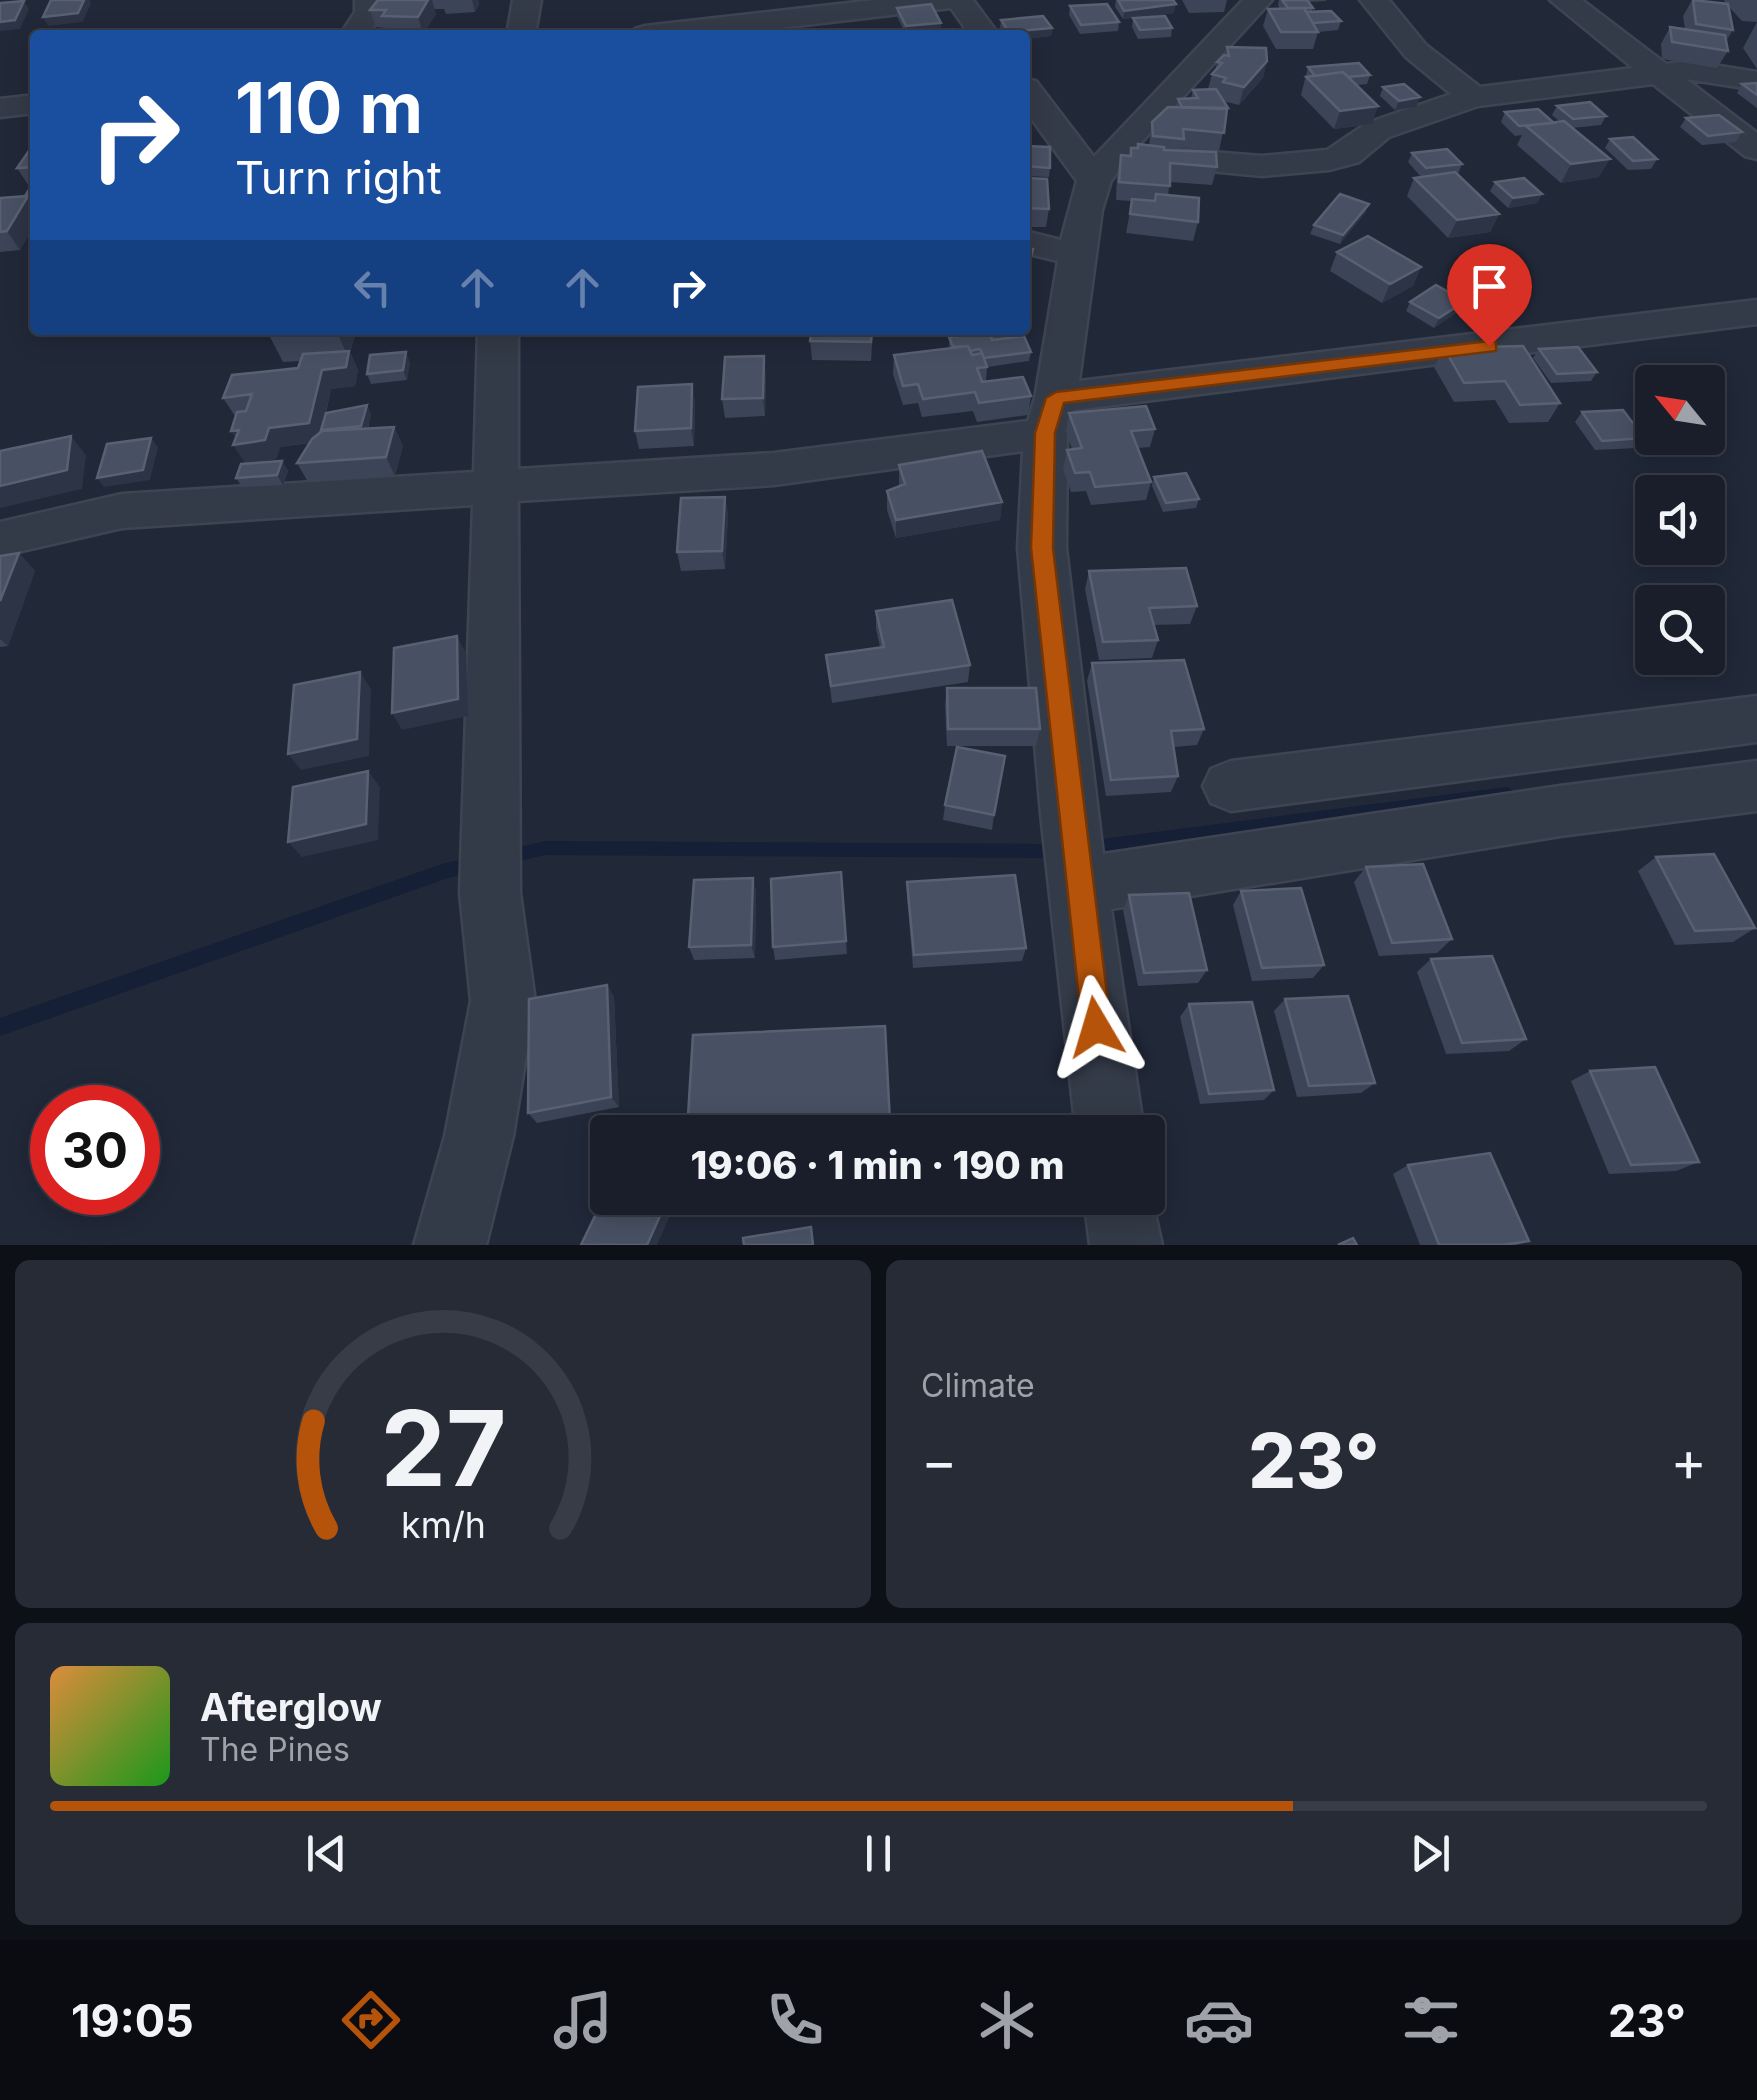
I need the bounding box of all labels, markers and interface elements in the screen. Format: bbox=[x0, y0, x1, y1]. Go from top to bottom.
text: 110 m bbox=[235, 65, 423, 150]
icon: right bbox=[70, 70, 200, 200]
text: Turn right bbox=[235, 150, 442, 205]
pin bbox=[1447, 244, 1532, 347]
icon: arrive bbox=[1462, 259, 1517, 314]
icon: left bbox=[345, 260, 400, 315]
icon: ahead bbox=[450, 260, 505, 315]
icon: ahead bbox=[555, 260, 610, 315]
icon: right bbox=[660, 260, 715, 315]
north arrow bbox=[1635, 365, 1725, 455]
map controls bbox=[1635, 365, 1725, 675]
button: sound bbox=[1635, 475, 1725, 565]
button: search bbox=[1635, 585, 1725, 675]
position arrow bbox=[1044, 975, 1148, 1079]
speed limit sign: 30 bbox=[30, 1085, 160, 1215]
text: 19:06 · 1 min · 190 m bbox=[691, 1142, 1064, 1188]
text: Climate bbox=[921, 1366, 1035, 1405]
text: 27 bbox=[380, 1385, 506, 1511]
text: 23° bbox=[1248, 1415, 1380, 1506]
text: − bbox=[921, 1428, 957, 1494]
text: + bbox=[1671, 1428, 1707, 1494]
text: km/h bbox=[401, 1503, 485, 1547]
text: Afterglow bbox=[200, 1684, 382, 1730]
text: The Pines bbox=[200, 1730, 350, 1769]
icon: previous bbox=[299, 1826, 354, 1881]
icon: pause bbox=[851, 1826, 906, 1881]
icon: next bbox=[1403, 1826, 1458, 1881]
icon: directions bbox=[336, 1985, 406, 2055]
icon: music bbox=[548, 1985, 618, 2055]
icon: phone bbox=[760, 1985, 830, 2055]
icon: climate bbox=[972, 1985, 1042, 2055]
icon: car bbox=[1184, 1985, 1254, 2055]
icon: filters bbox=[1396, 1985, 1466, 2055]
text: 19:05 bbox=[71, 1993, 194, 2048]
text: 23° bbox=[1608, 1993, 1686, 2048]

